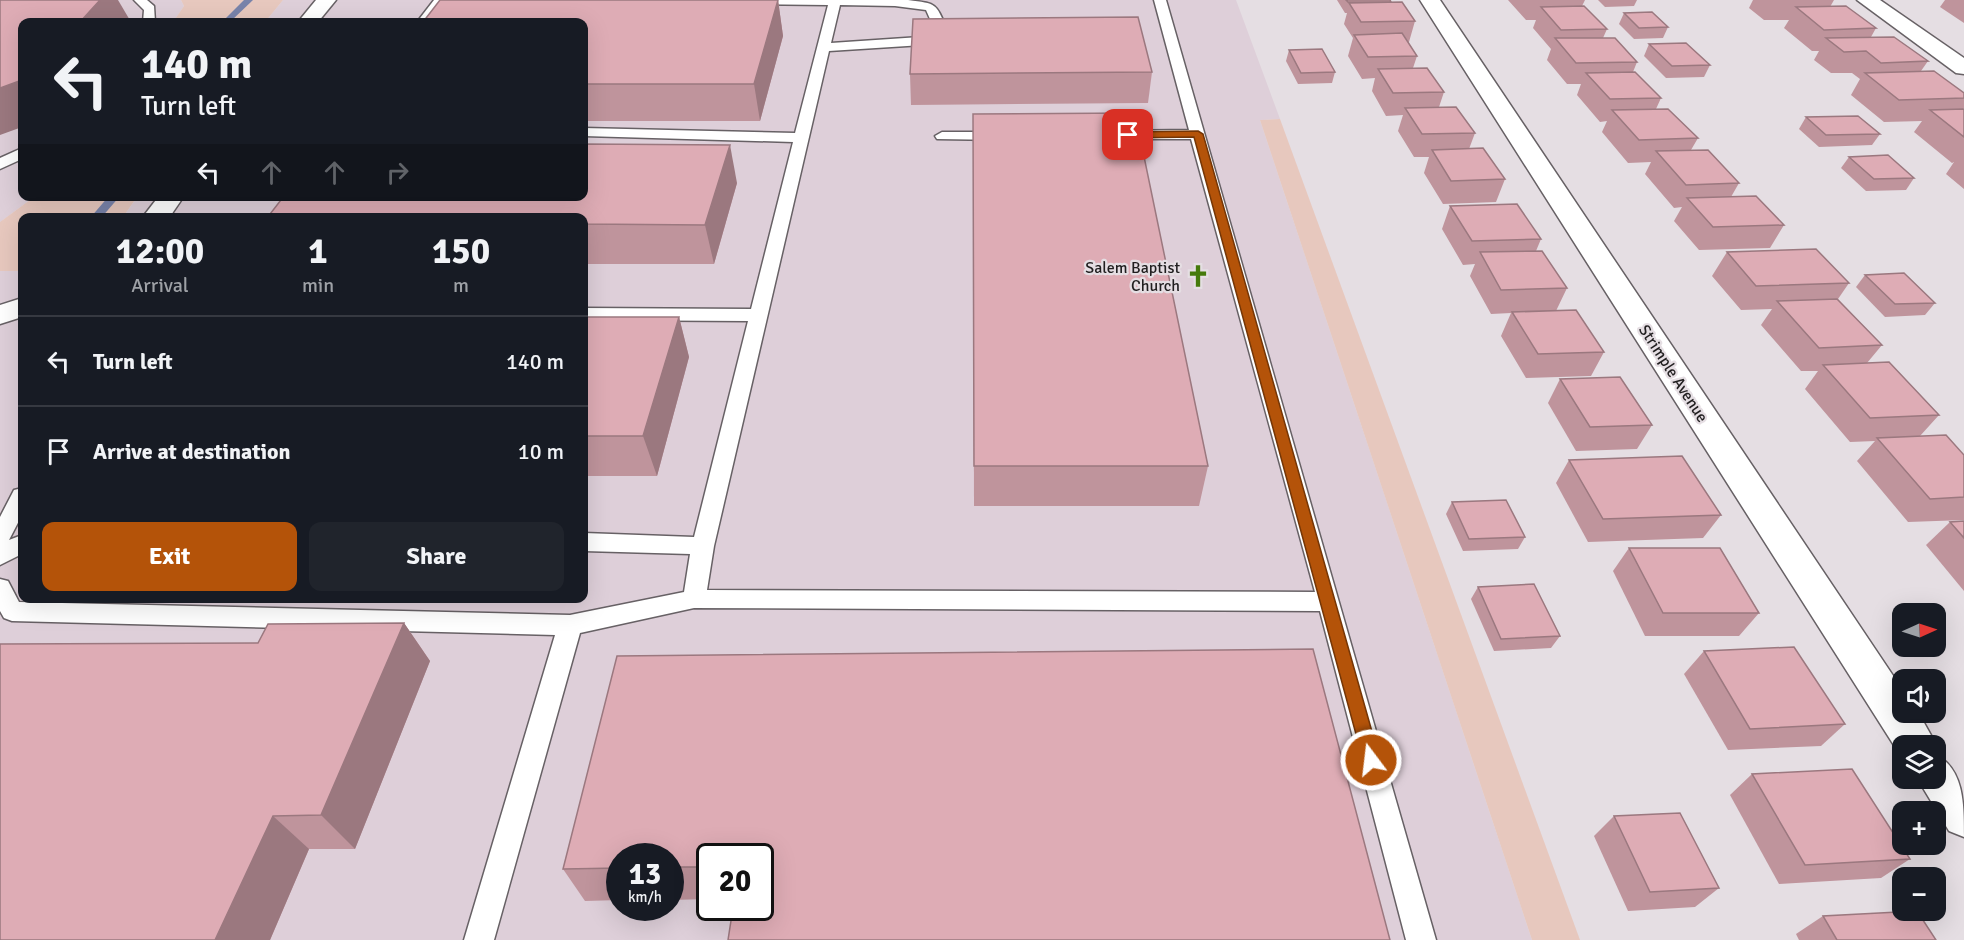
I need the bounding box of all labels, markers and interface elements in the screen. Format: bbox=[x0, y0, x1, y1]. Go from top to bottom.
text: 140 m bbox=[141, 39, 252, 90]
icon: left bbox=[42, 42, 120, 120]
text: Turn left bbox=[141, 90, 236, 123]
pin bbox=[1102, 109, 1153, 160]
icon: arrive bbox=[1111, 118, 1144, 151]
icon: left bbox=[192, 156, 225, 189]
icon: ahead bbox=[255, 156, 288, 189]
icon: ahead bbox=[318, 156, 351, 189]
icon: right bbox=[381, 156, 414, 189]
text: 12:00 bbox=[116, 229, 204, 274]
text: 1 bbox=[308, 229, 328, 274]
text: 150 bbox=[432, 229, 490, 274]
place label: Salem Baptist Church bbox=[1085, 258, 1180, 296]
church icon: Salem Baptist Church bbox=[1185, 263, 1211, 289]
text: Arrival bbox=[131, 273, 189, 298]
text: min bbox=[302, 273, 334, 298]
text: m bbox=[453, 273, 469, 298]
street label: Strimple Avenue bbox=[1634, 321, 1712, 426]
icon: left bbox=[42, 345, 75, 378]
text: Turn left bbox=[93, 348, 173, 375]
text: 140 m bbox=[506, 348, 564, 375]
icon: arrive bbox=[42, 435, 75, 468]
text: Arrive at destination bbox=[93, 438, 290, 465]
text: 10 m bbox=[518, 438, 564, 465]
button: Exit bbox=[42, 522, 297, 591]
button: Share bbox=[309, 522, 564, 591]
north arrow bbox=[1892, 603, 1946, 657]
map controls bbox=[1892, 603, 1946, 921]
button: sound bbox=[1892, 669, 1946, 723]
position arrow bbox=[1339, 728, 1403, 792]
button: layers bbox=[1892, 735, 1946, 789]
button: + bbox=[1892, 801, 1946, 855]
speed limit sign: 20 bbox=[696, 843, 774, 921]
text: 13 bbox=[629, 856, 661, 893]
button: − bbox=[1892, 867, 1946, 921]
text: km/h bbox=[628, 888, 662, 906]

